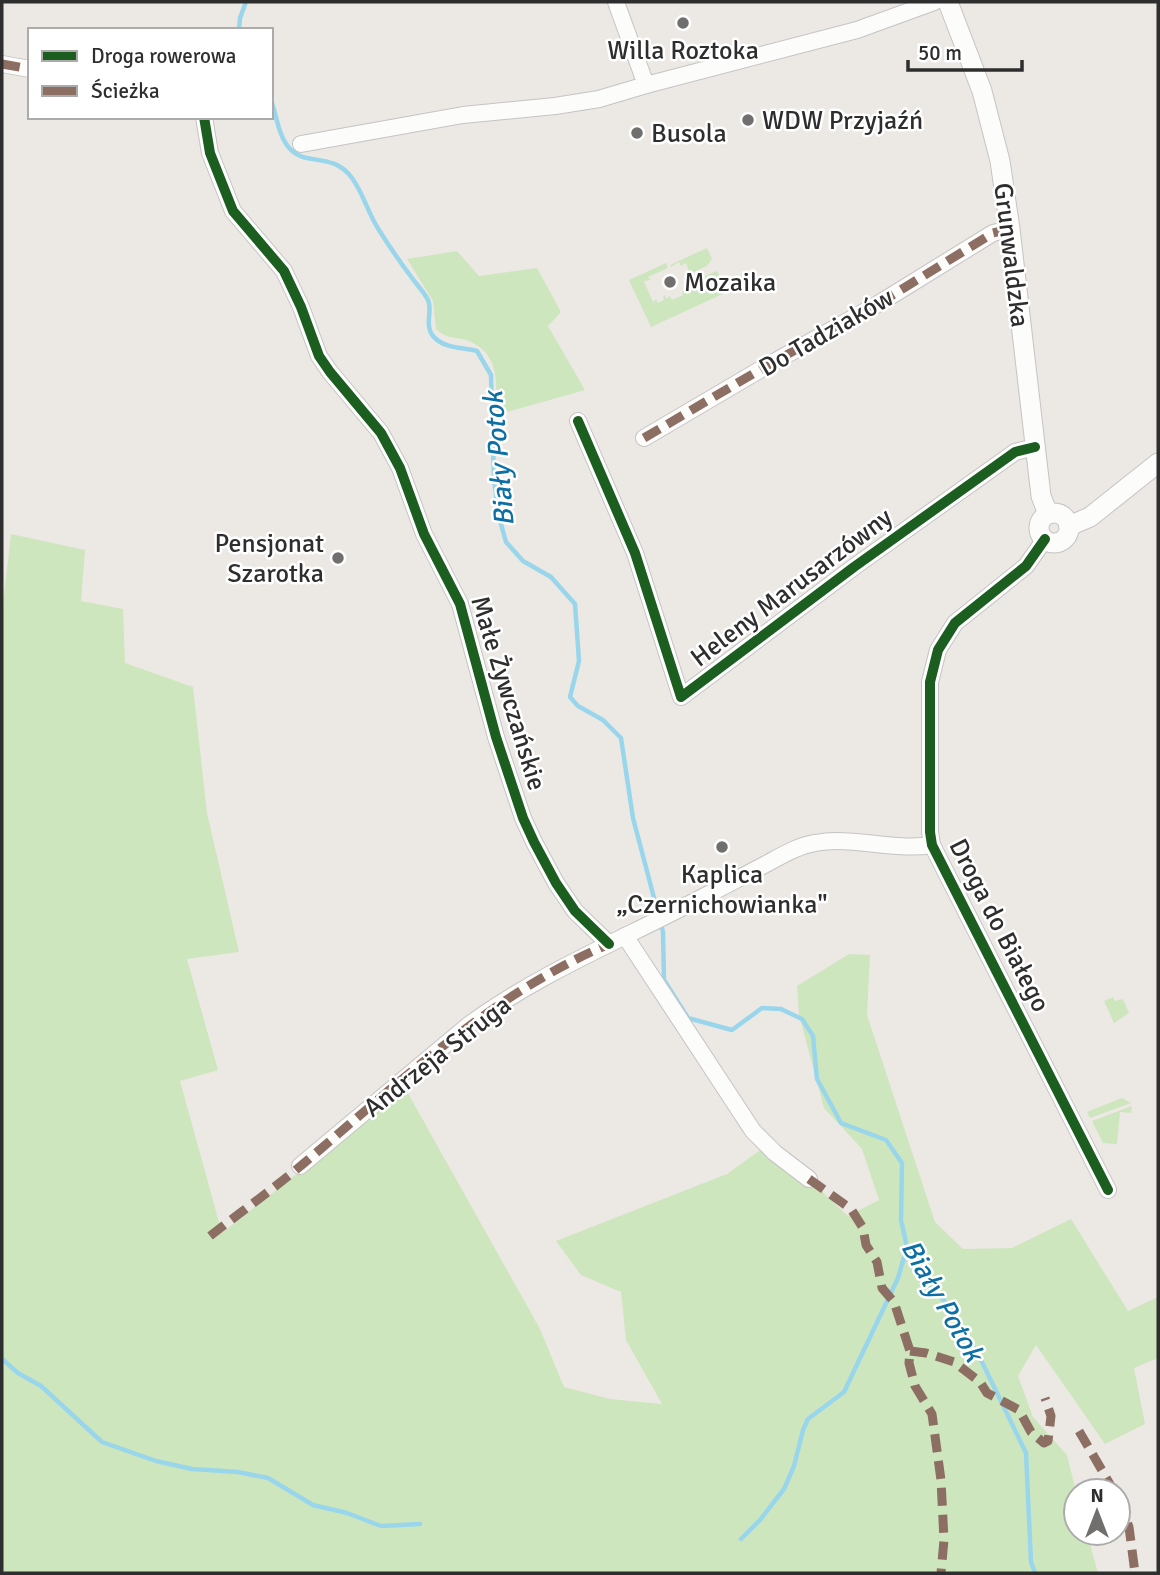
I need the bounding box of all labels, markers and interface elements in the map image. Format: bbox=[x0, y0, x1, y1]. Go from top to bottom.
marker: Willa Roztoka bbox=[675, 15, 691, 31]
legend bbox=[28, 28, 273, 119]
scale bar bbox=[908, 28, 1022, 72]
place label: Willa Roztoka bbox=[607, 35, 759, 67]
text: 50 m bbox=[918, 40, 962, 66]
text: Droga rowerowa bbox=[91, 43, 236, 69]
text: Ścieżka bbox=[91, 78, 160, 104]
place label: WDW Przyjaźń bbox=[762, 105, 923, 137]
marker: WDW Przyjaźń bbox=[740, 112, 756, 128]
place label: Busola bbox=[651, 118, 727, 150]
marker: Busola bbox=[629, 125, 645, 141]
street label: Grunwaldzka bbox=[986, 181, 1036, 329]
place label: Mozaika bbox=[684, 267, 776, 299]
marker: Mozaika bbox=[662, 274, 678, 290]
street label: Do Tadziaków bbox=[753, 281, 900, 384]
water label: Biały Potok bbox=[476, 387, 522, 528]
street label: Heleny Marusarzówny bbox=[685, 502, 899, 674]
place label: Pensjonat Szarotka bbox=[214, 528, 324, 590]
marker: Pensjonat Szarotka bbox=[330, 550, 346, 566]
street label: Małe Żywczańskie bbox=[463, 592, 553, 794]
street label: Droga do Białego bbox=[942, 834, 1056, 1017]
marker: Kaplica „Czernichowianka" bbox=[714, 839, 730, 855]
place label: Kaplica „Czernichowianka" bbox=[617, 859, 827, 921]
street label: Andrzeja Struga bbox=[358, 989, 518, 1124]
water label: Biały Potok bbox=[894, 1233, 992, 1370]
north arrow bbox=[1062, 1477, 1132, 1547]
text: N bbox=[1090, 1484, 1104, 1508]

